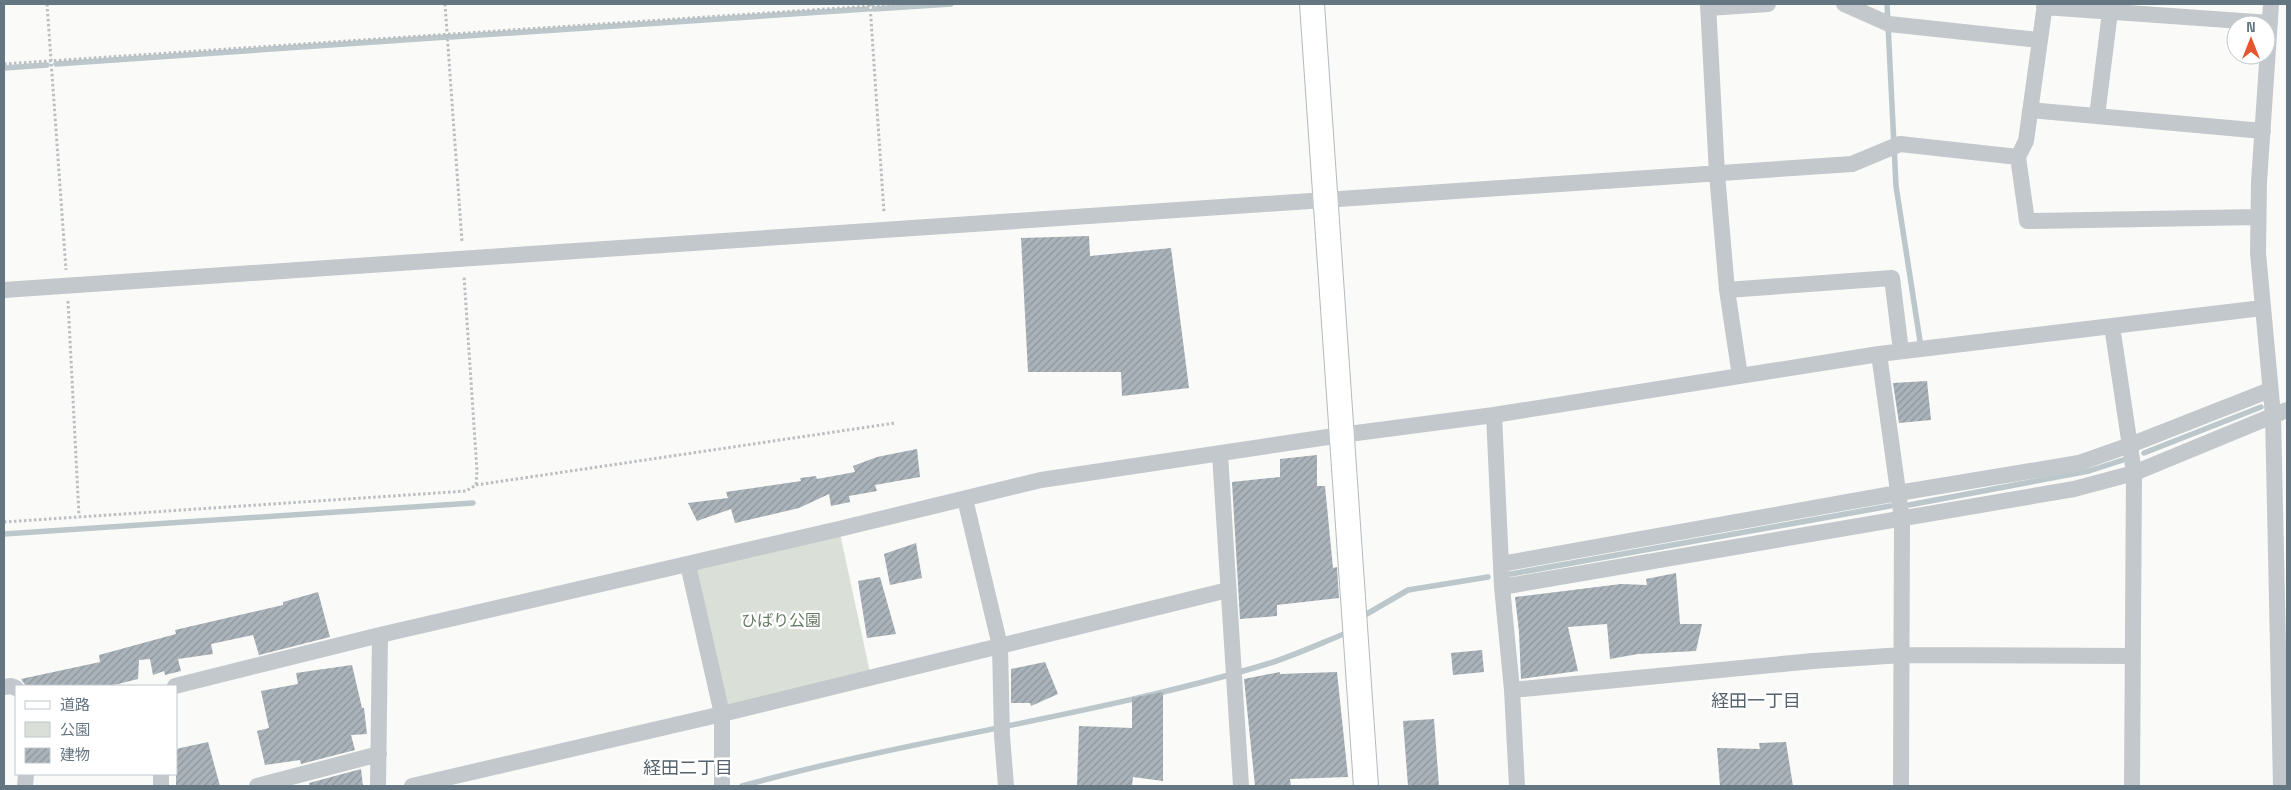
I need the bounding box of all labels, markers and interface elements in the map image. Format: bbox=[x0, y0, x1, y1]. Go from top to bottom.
north arrow bbox=[2226, 15, 2276, 65]
text: N bbox=[2246, 18, 2256, 36]
park label: ひばり公園 bbox=[741, 610, 821, 631]
legend bbox=[15, 685, 178, 775]
district label: 経田一丁目 bbox=[1711, 689, 1801, 712]
text: 道路 bbox=[60, 695, 90, 714]
text: 公園 bbox=[60, 720, 90, 739]
text: 建物 bbox=[60, 745, 90, 764]
district label: 経田二丁目 bbox=[643, 756, 733, 779]

